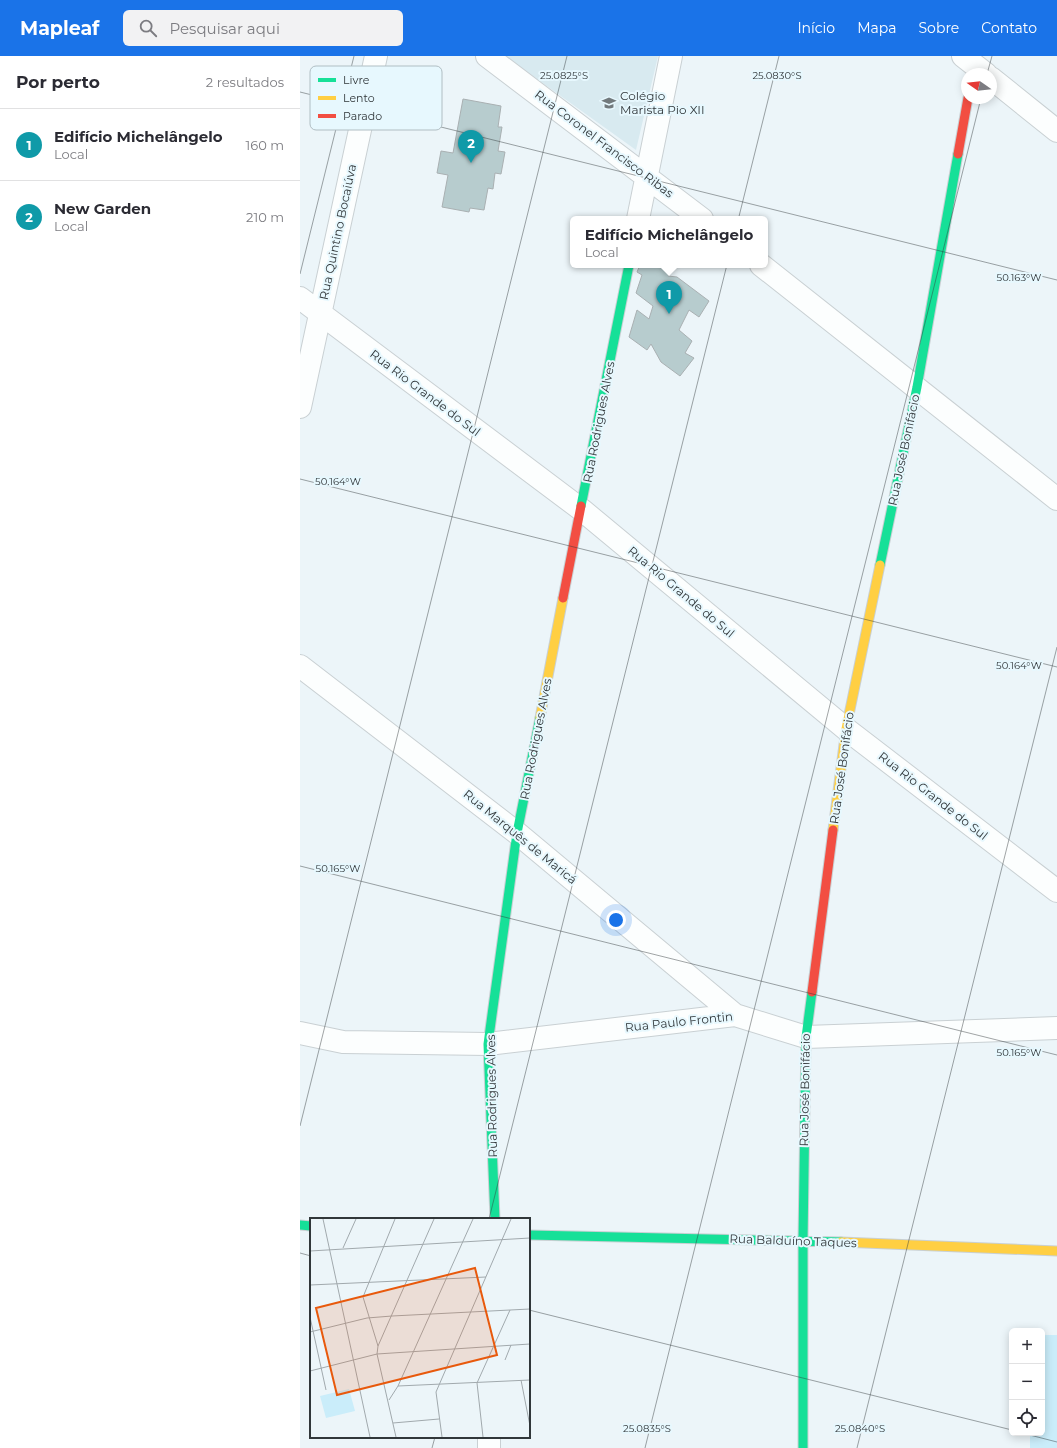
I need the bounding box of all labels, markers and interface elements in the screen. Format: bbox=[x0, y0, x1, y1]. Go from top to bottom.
search box bbox=[123, 10, 403, 46]
text: Mapleaf bbox=[20, 17, 99, 40]
icon: search bbox=[137, 17, 159, 39]
text: Pesquisar aqui bbox=[169, 19, 280, 38]
text: Início bbox=[797, 19, 835, 37]
text: Mapa bbox=[857, 19, 897, 37]
text: Sobre bbox=[919, 19, 959, 37]
text: Contato bbox=[981, 19, 1037, 37]
legend bbox=[310, 66, 442, 130]
north arrow bbox=[961, 68, 997, 104]
text: 25.0825°S bbox=[540, 69, 588, 82]
text: 25.0830°S bbox=[752, 69, 802, 82]
text: Por perto bbox=[16, 72, 100, 92]
text: Livre bbox=[343, 73, 370, 87]
text: 2 resultados bbox=[206, 74, 284, 90]
street label: Rua Coronel Francisco Ribas bbox=[532, 87, 677, 201]
place label: Colégio Marista Pio XII bbox=[620, 88, 705, 117]
text: Lento bbox=[343, 91, 375, 105]
school or university icon: Colégio Marista Pio XII bbox=[601, 95, 617, 111]
text: Parado bbox=[343, 109, 382, 123]
text: Edifício Michelângelo bbox=[54, 127, 223, 146]
pin: 2 bbox=[458, 130, 484, 163]
text: 1 bbox=[26, 137, 32, 153]
text: 160 m bbox=[246, 137, 284, 153]
text: Local bbox=[54, 146, 88, 162]
street label: Rua Quintino Bocaiúva bbox=[316, 163, 359, 301]
text: New Garden bbox=[54, 199, 151, 218]
text: 2 bbox=[25, 209, 33, 225]
text: 210 m bbox=[246, 209, 284, 225]
popup bbox=[570, 216, 768, 268]
text: Local bbox=[54, 218, 88, 234]
text: Edifício Michelângelo bbox=[585, 225, 753, 244]
text: Local bbox=[585, 244, 619, 260]
text: 50.163°W bbox=[997, 271, 1041, 284]
pin: 1 bbox=[656, 281, 682, 314]
street label: Rua Rio Grande do Sul bbox=[367, 346, 483, 439]
street label: Rua Rodrigues Alves bbox=[579, 360, 618, 484]
street label: Rua José Bonifácio bbox=[884, 393, 923, 507]
text: 50.164°W bbox=[315, 475, 361, 488]
street label: Rua Rio Grande do Sul bbox=[625, 543, 738, 641]
text: 50.164°W bbox=[996, 659, 1042, 672]
street label: Rua Rodrigues Alves bbox=[516, 677, 555, 801]
street label: Rua José Bonifácio bbox=[826, 711, 857, 825]
street label: Rua Rio Grande do Sul bbox=[876, 748, 991, 843]
street label: Rua Marquês de Maricá bbox=[461, 786, 580, 887]
text: 50.165°W bbox=[316, 862, 360, 875]
your location bbox=[606, 910, 626, 930]
street label: Rua Paulo Frontin bbox=[624, 1008, 734, 1035]
street label: Rua José Bonifácio bbox=[796, 1033, 813, 1147]
street label: Rua Rodrigues Alves bbox=[483, 1034, 500, 1158]
text: 50.165°W bbox=[997, 1046, 1041, 1059]
inset map bbox=[310, 1218, 530, 1438]
street label: Rua Balduíno Taques bbox=[729, 1231, 857, 1250]
map controls bbox=[1009, 1328, 1045, 1436]
button: + bbox=[1009, 1328, 1045, 1364]
button: − bbox=[1009, 1364, 1045, 1400]
button: locate bbox=[1009, 1400, 1045, 1436]
text: 25.0835°S bbox=[623, 1422, 671, 1435]
text: 25.0840°S bbox=[835, 1422, 885, 1435]

